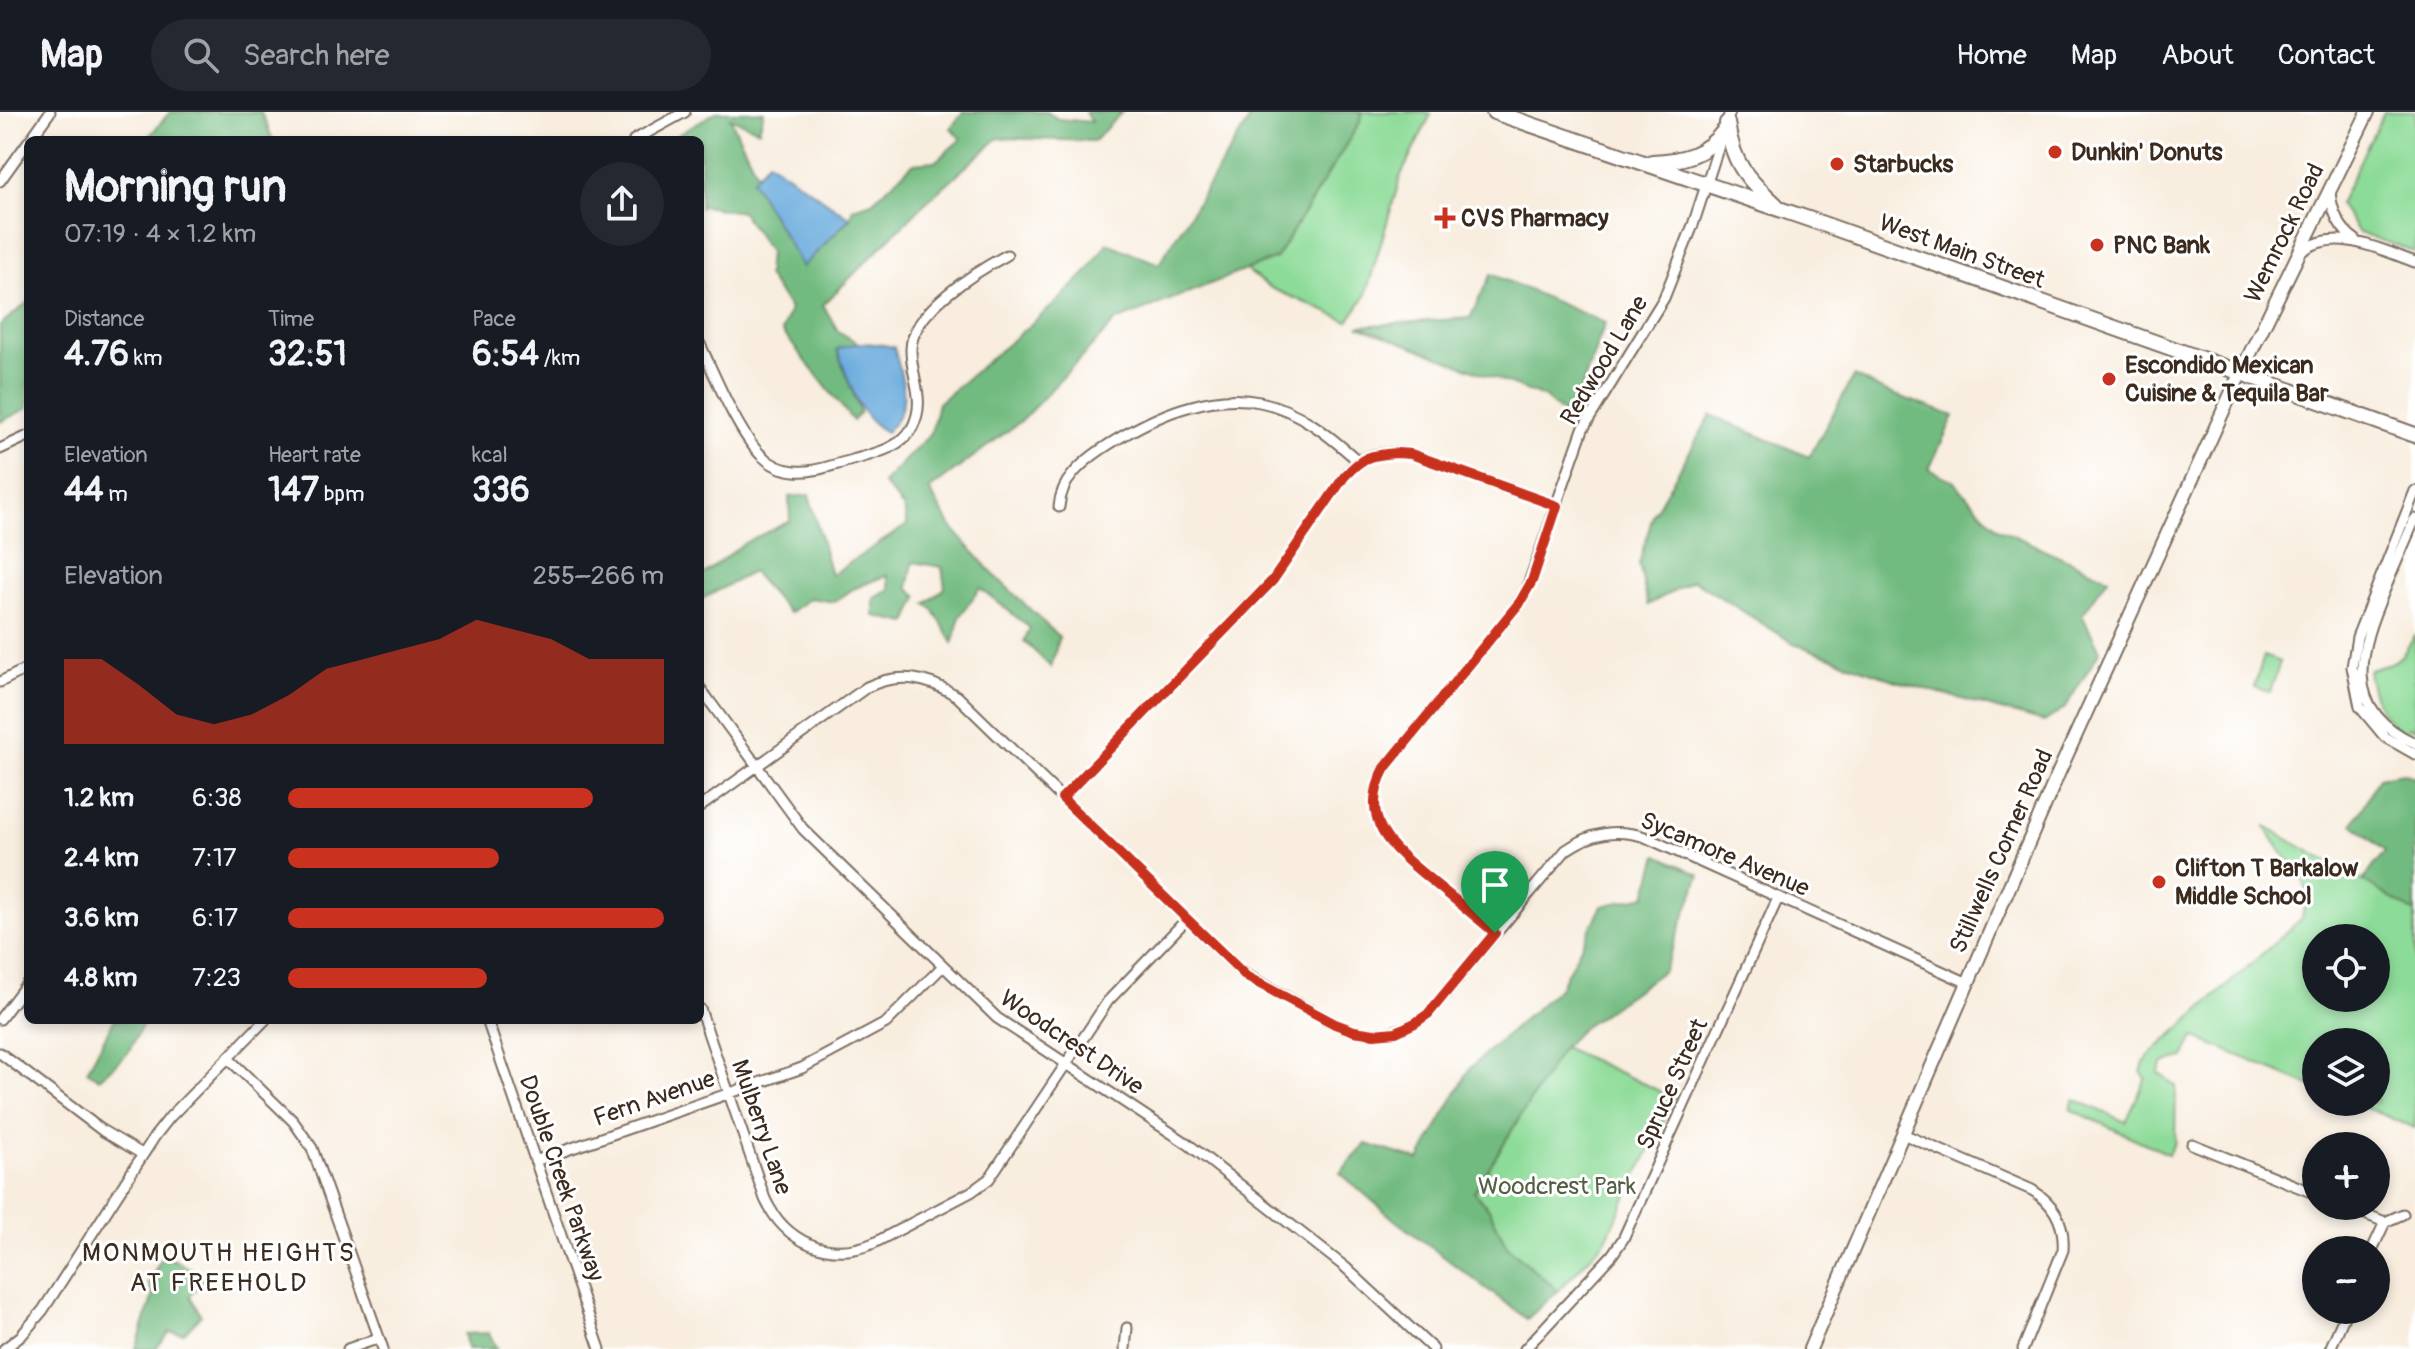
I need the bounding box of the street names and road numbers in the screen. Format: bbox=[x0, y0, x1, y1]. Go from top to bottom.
street label: Wemrock Road bbox=[2238, 159, 2331, 308]
street label: West Main Street bbox=[1875, 208, 2049, 295]
street label: Redwood Lane bbox=[1554, 290, 1654, 430]
street label: Stillwells Corner Road bbox=[1943, 745, 2059, 958]
street label: Sycamore Avenue bbox=[1636, 806, 1814, 903]
street label: Woodcrest Drive bbox=[994, 984, 1149, 1101]
street label: Spruce Street bbox=[1631, 1014, 1714, 1154]
street label: Mulberry Lane bbox=[725, 1056, 798, 1199]
street label: Fern Avenue bbox=[590, 1064, 719, 1133]
street label: Double Creek Parkway bbox=[513, 1071, 610, 1285]

